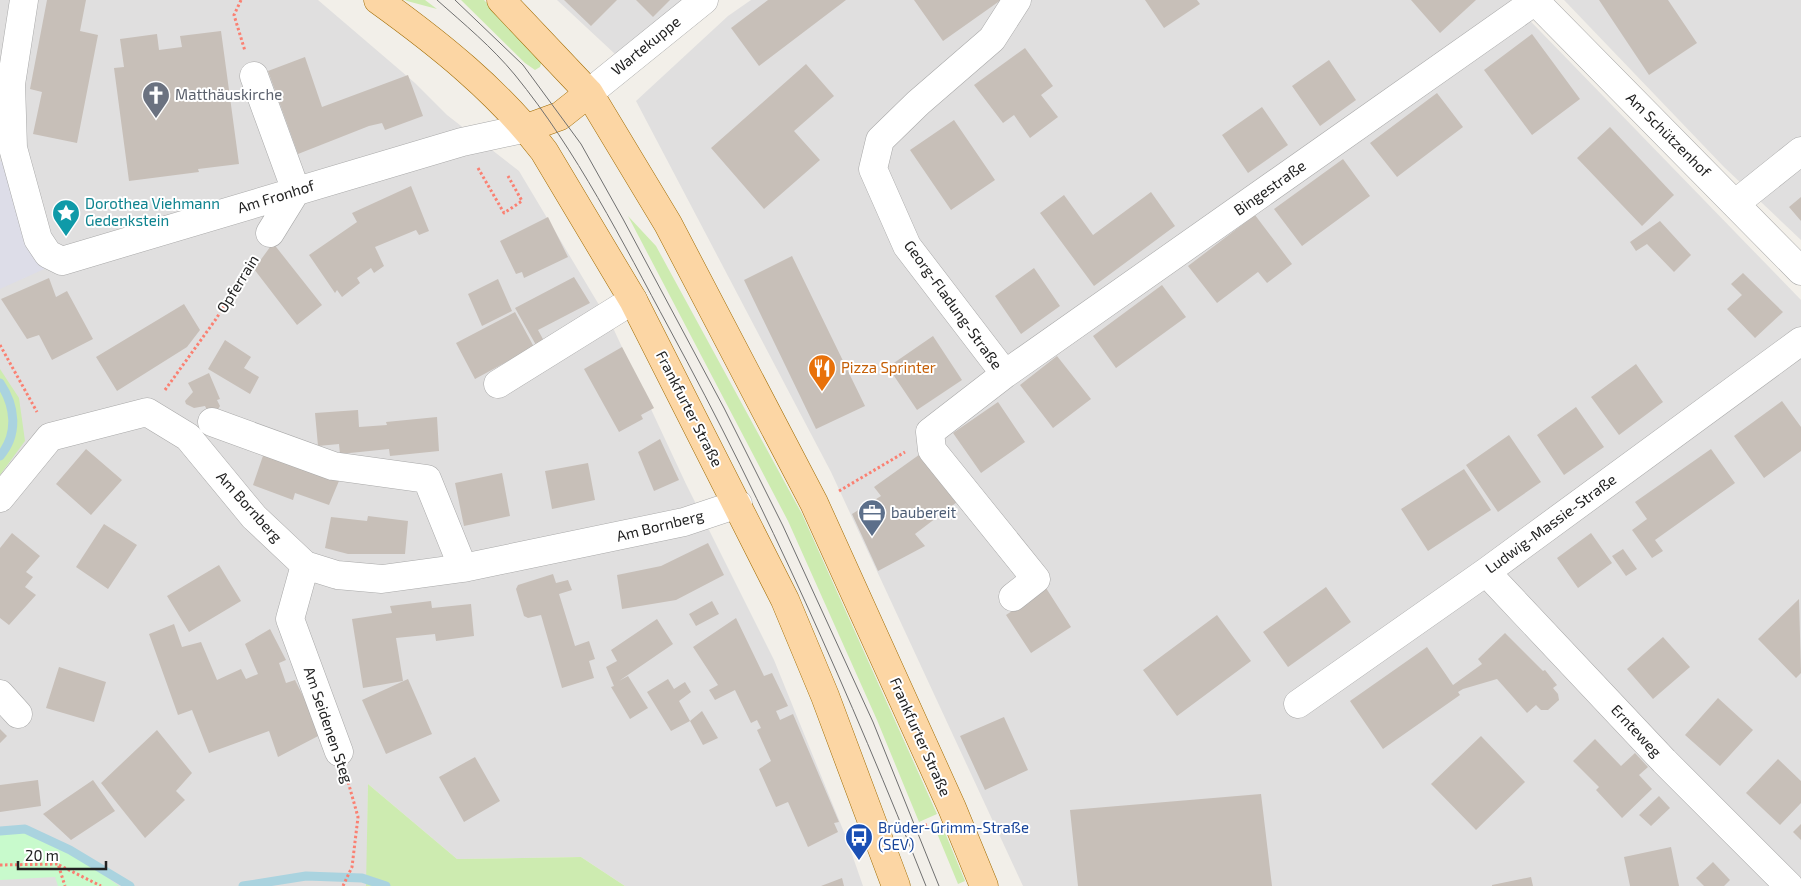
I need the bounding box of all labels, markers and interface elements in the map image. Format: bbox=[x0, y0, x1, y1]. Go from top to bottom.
street label: Wartekuppe bbox=[607, 12, 684, 79]
church icon: Matthäuskirche bbox=[141, 80, 171, 119]
place label: Matthäuskirche bbox=[175, 85, 282, 103]
street label: Am Schützenhof bbox=[1623, 88, 1715, 180]
street label: Bingestraße bbox=[1230, 156, 1309, 219]
street label: Am Fronhof bbox=[235, 176, 317, 216]
place label: Dorothea Viehmann Gedenkstein bbox=[85, 194, 220, 229]
place icon: Dorothea Viehmann Gedenkstein bbox=[51, 198, 81, 237]
street label: Georg-Fladung-Straße bbox=[901, 236, 1007, 372]
street label: Opferrain bbox=[212, 251, 262, 316]
street label: Frankfurter Straße bbox=[653, 347, 727, 470]
restaurant icon: Pizza Sprinter bbox=[807, 353, 837, 392]
place label: Pizza Sprinter bbox=[841, 358, 936, 376]
street label: Am Bornberg bbox=[213, 467, 287, 546]
street label: Ludwig-Massie-Straße bbox=[1481, 470, 1619, 577]
office icon: baubereit bbox=[857, 498, 887, 537]
place label: baubereit bbox=[891, 503, 957, 521]
street label: Am Bornberg bbox=[614, 505, 706, 545]
street label: Am Seidenen Steg bbox=[301, 664, 358, 786]
street label: Frankfurter Straße bbox=[887, 674, 955, 799]
street label: Ernteweg bbox=[1608, 700, 1666, 761]
place label: Brüder-Grimm-Straße (SEV) bbox=[878, 818, 1029, 853]
bus stop icon: Brüder-Grimm-Straße (SEV) bbox=[844, 822, 874, 861]
scale bar bbox=[18, 838, 105, 870]
text: 20 m bbox=[25, 846, 59, 864]

